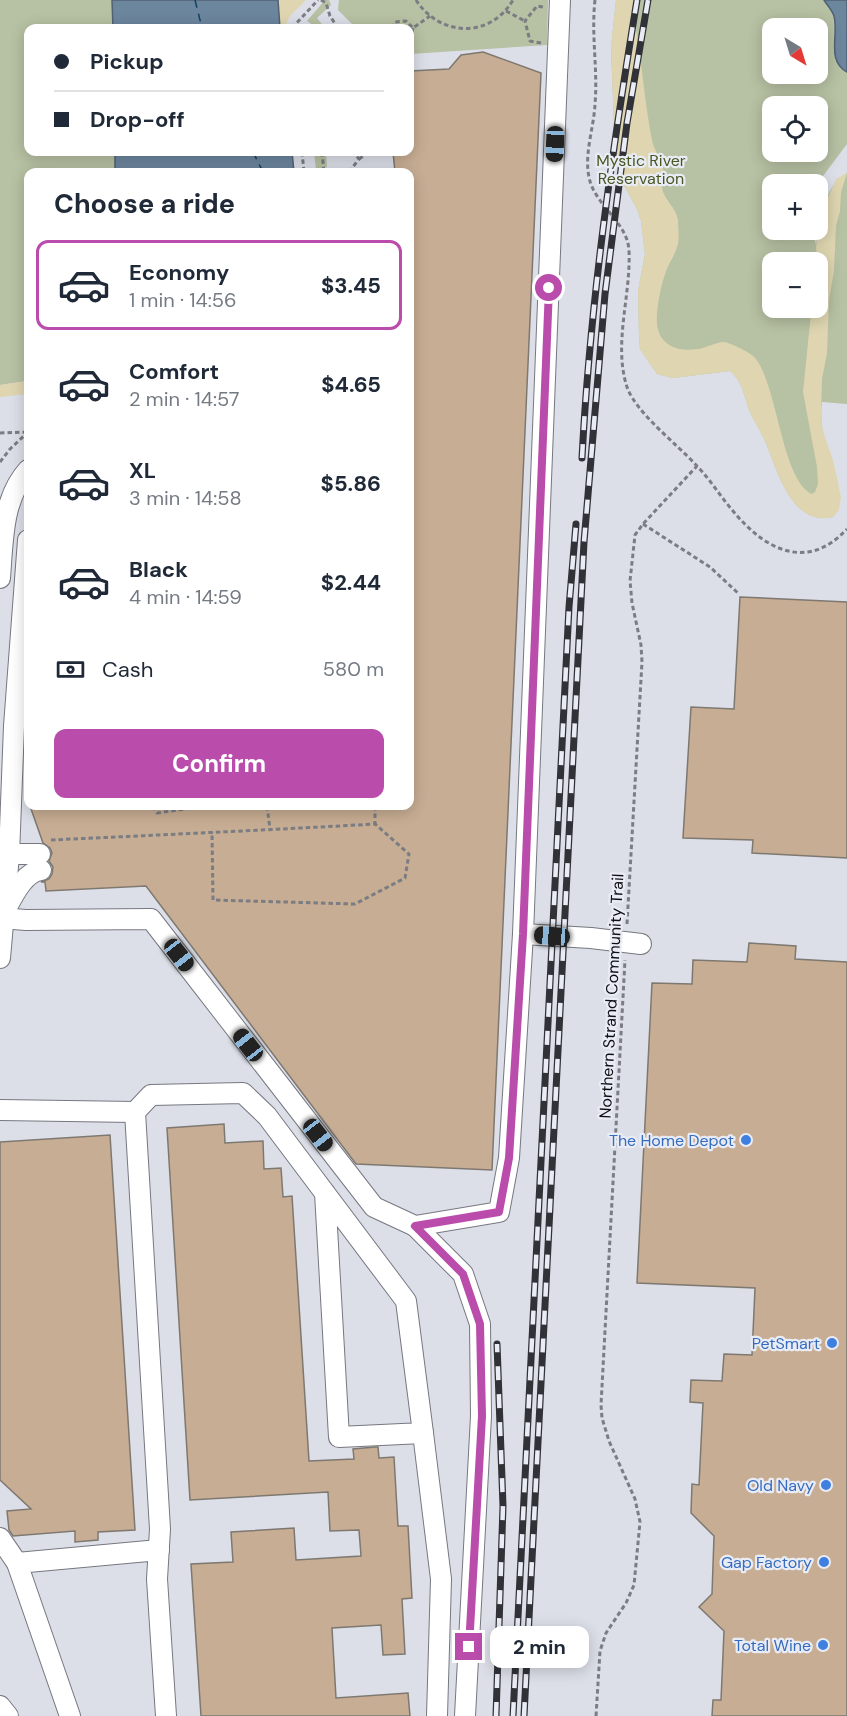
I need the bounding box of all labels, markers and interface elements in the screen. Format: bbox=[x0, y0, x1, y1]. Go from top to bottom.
north arrow bbox=[762, 18, 828, 84]
map controls bbox=[762, 18, 828, 318]
text: Pickup bbox=[90, 47, 164, 76]
button: locate bbox=[762, 96, 828, 162]
text: Drop-off bbox=[90, 105, 185, 134]
car bbox=[545, 126, 565, 162]
park label: Mystic River Reservation bbox=[596, 150, 686, 189]
button: + bbox=[762, 174, 828, 240]
text: Choose a ride bbox=[54, 186, 235, 221]
button: − bbox=[762, 252, 828, 318]
icon: car bbox=[57, 258, 111, 312]
text: Economy bbox=[129, 258, 229, 287]
text: $3.45 bbox=[321, 271, 381, 300]
route start bbox=[535, 274, 562, 301]
text: 1 min · 14:56 bbox=[129, 287, 236, 313]
icon: car bbox=[57, 357, 111, 411]
text: Comfort bbox=[129, 357, 219, 386]
text: $4.65 bbox=[321, 370, 381, 399]
text: 2 min · 14:57 bbox=[129, 386, 240, 412]
icon: car bbox=[57, 456, 111, 510]
text: XL bbox=[129, 456, 156, 485]
text: $5.86 bbox=[321, 469, 381, 498]
text: 3 min · 14:58 bbox=[129, 485, 242, 511]
icon: car bbox=[57, 555, 111, 609]
text: Black bbox=[129, 555, 188, 584]
text: $2.44 bbox=[321, 568, 381, 597]
text: 4 min · 14:59 bbox=[129, 584, 242, 610]
icon: cash bbox=[54, 653, 87, 686]
text: Cash bbox=[102, 655, 153, 684]
text: 580 m bbox=[323, 656, 384, 682]
button: Confirm bbox=[54, 729, 384, 798]
street label: Northern Strand Community Trail bbox=[595, 873, 628, 1119]
car bbox=[533, 926, 571, 946]
car bbox=[161, 935, 197, 975]
car bbox=[230, 1025, 266, 1065]
car bbox=[300, 1115, 336, 1155]
place label: The Home Depot bbox=[609, 1130, 734, 1151]
marker: The Home Depot bbox=[739, 1133, 753, 1147]
place label: PetSmart bbox=[752, 1333, 820, 1354]
marker: PetSmart bbox=[825, 1336, 839, 1350]
place label: Old Navy bbox=[747, 1475, 814, 1496]
marker: Old Navy bbox=[819, 1478, 833, 1492]
place label: Gap Factory bbox=[721, 1552, 812, 1573]
marker: Gap Factory bbox=[817, 1555, 831, 1569]
callout: 2 min bbox=[490, 1626, 589, 1668]
route end bbox=[455, 1633, 482, 1660]
text: 2 min bbox=[513, 1634, 566, 1660]
place label: Total Wine bbox=[734, 1635, 811, 1656]
marker: Total Wine bbox=[816, 1638, 830, 1652]

